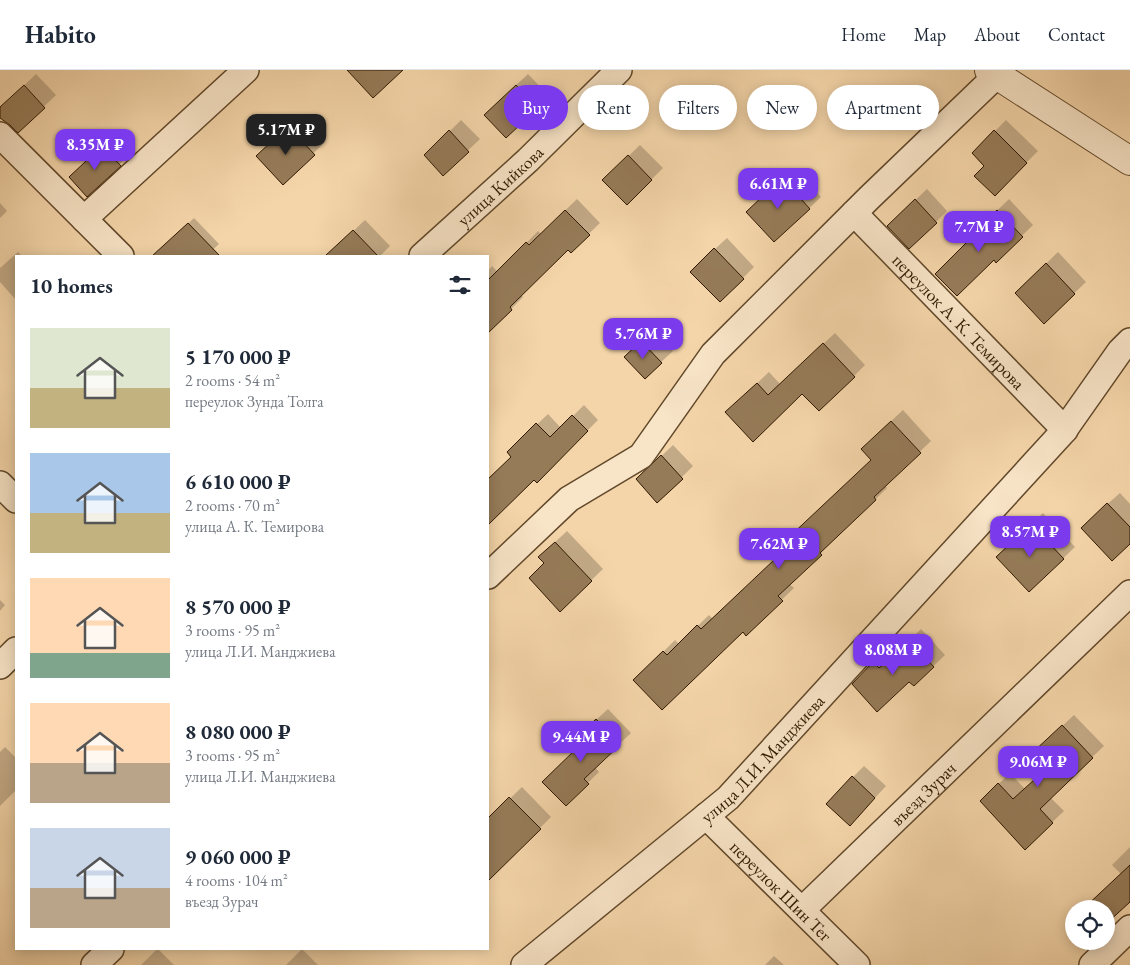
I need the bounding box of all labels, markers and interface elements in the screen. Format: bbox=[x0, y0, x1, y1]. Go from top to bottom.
text: Habito bbox=[25, 19, 96, 50]
text: Home bbox=[841, 23, 886, 46]
text: Map bbox=[914, 23, 946, 46]
text: About bbox=[974, 23, 1020, 46]
text: Contact bbox=[1048, 23, 1105, 46]
chip: Buy bbox=[504, 85, 568, 130]
chip: Rent bbox=[578, 85, 649, 130]
chip: Filters bbox=[659, 85, 737, 130]
chip: New bbox=[747, 85, 817, 130]
chip: Apartment bbox=[827, 85, 939, 130]
pin: 5.17M ₽ bbox=[240, 114, 332, 156]
text: 5.17M ₽ bbox=[257, 119, 315, 140]
pin: 8.35M ₽ bbox=[49, 128, 141, 171]
text: 8.35M ₽ bbox=[66, 134, 124, 155]
street label: улица Кийкова bbox=[452, 140, 548, 230]
pin: 6.61M ₽ bbox=[732, 168, 824, 210]
text: 6.61M ₽ bbox=[749, 173, 807, 194]
pin: 7.7M ₽ bbox=[938, 210, 1020, 253]
text: 7.7M ₽ bbox=[954, 216, 1004, 237]
street label: переулок А. К. Темирова bbox=[888, 248, 1031, 395]
icon: filters bbox=[446, 271, 474, 299]
text: 10 homes bbox=[30, 272, 113, 299]
pin: 5.76M ₽ bbox=[597, 318, 689, 360]
text: 5.76M ₽ bbox=[614, 323, 672, 344]
text: 5 170 000 ₽ bbox=[185, 343, 291, 370]
icon: home bbox=[70, 348, 130, 408]
text: 2 rooms · 54 m² bbox=[185, 370, 280, 391]
text: переулок Зунда Толга bbox=[185, 391, 324, 412]
text: 6 610 000 ₽ bbox=[185, 468, 291, 495]
icon: home bbox=[70, 473, 130, 533]
text: 2 rooms · 70 m² bbox=[185, 495, 280, 516]
text: улица А. К. Темирова bbox=[185, 516, 324, 537]
pin: 8.57M ₽ bbox=[984, 516, 1076, 558]
text: 8.57M ₽ bbox=[1001, 521, 1059, 542]
pin: 7.62M ₽ bbox=[733, 528, 825, 570]
text: 7.62M ₽ bbox=[750, 533, 808, 554]
text: 8 570 000 ₽ bbox=[185, 593, 291, 620]
icon: home bbox=[70, 598, 130, 658]
text: 3 rooms · 95 m² bbox=[185, 620, 280, 641]
pin: 8.08M ₽ bbox=[847, 634, 939, 676]
text: 8.08M ₽ bbox=[864, 639, 922, 660]
text: улица Л.И. Манджиева bbox=[185, 641, 336, 662]
street label: улица Л.И. Манджиева bbox=[696, 688, 830, 827]
text: 8 080 000 ₽ bbox=[185, 718, 291, 745]
pin: 9.44M ₽ bbox=[535, 720, 627, 763]
icon: home bbox=[70, 723, 130, 783]
text: 9.44M ₽ bbox=[552, 726, 610, 747]
text: 3 rooms · 95 m² bbox=[185, 745, 280, 766]
pin: 9.06M ₽ bbox=[992, 746, 1084, 788]
text: 9.06M ₽ bbox=[1009, 751, 1067, 772]
street label: въезд Зурач bbox=[885, 756, 961, 830]
text: улица Л.И. Манджиева bbox=[185, 766, 336, 787]
street label: переулок Шин Тег bbox=[726, 835, 838, 946]
text: 9 060 000 ₽ bbox=[185, 843, 291, 870]
icon: home bbox=[70, 848, 130, 908]
text: 4 rooms · 104 m² bbox=[185, 870, 288, 891]
text: въезд Зурач bbox=[185, 891, 258, 912]
map controls bbox=[1065, 900, 1115, 950]
button: locate bbox=[1065, 900, 1115, 950]

